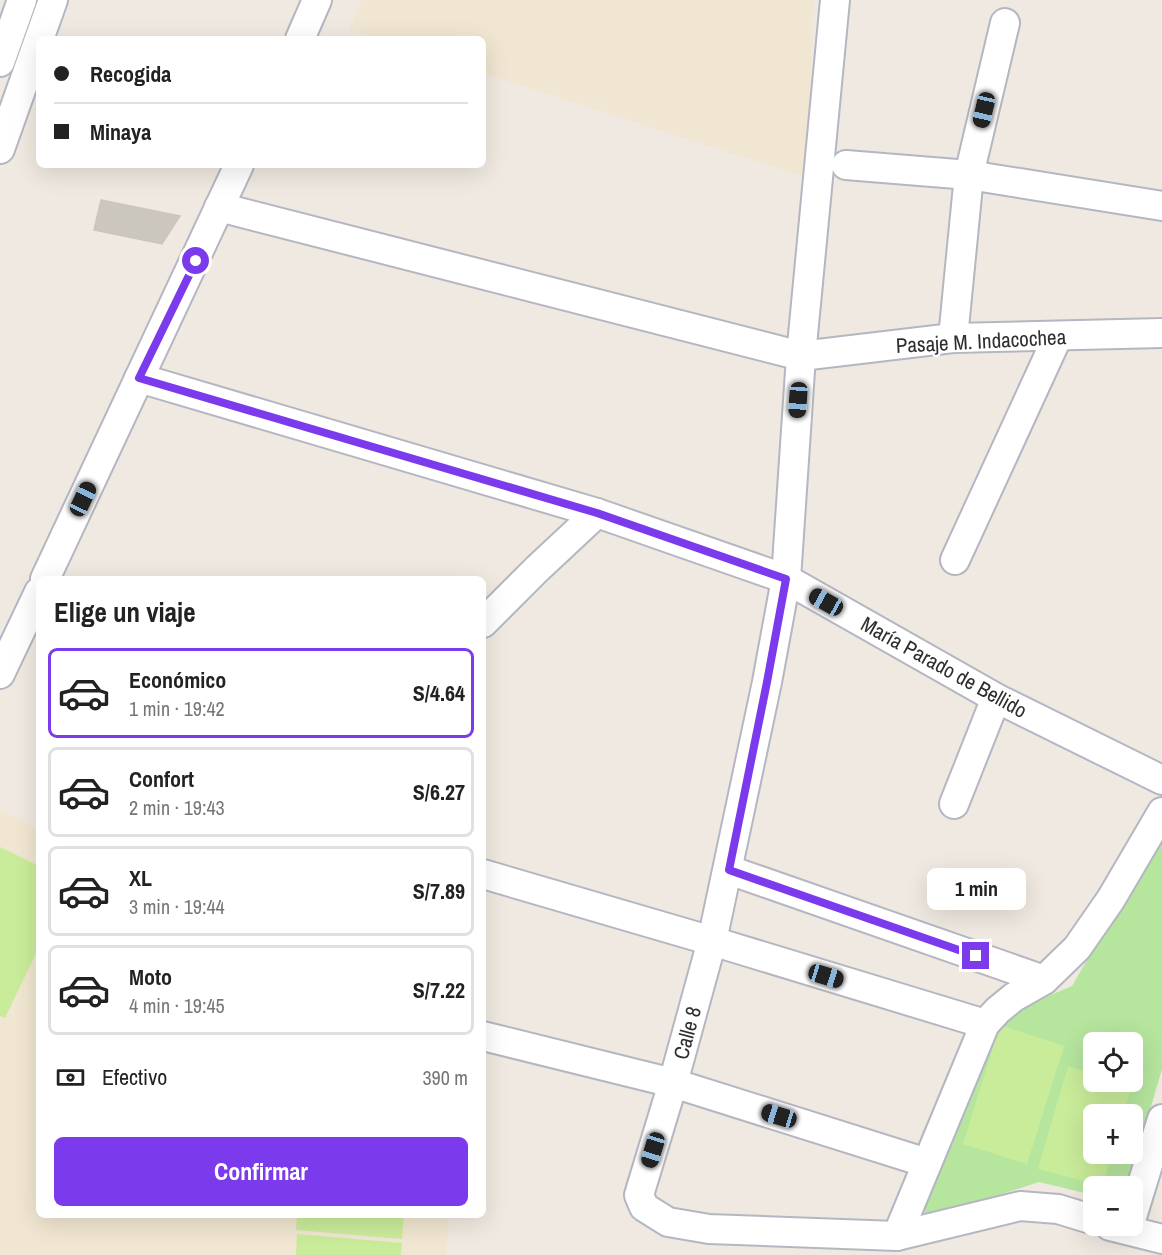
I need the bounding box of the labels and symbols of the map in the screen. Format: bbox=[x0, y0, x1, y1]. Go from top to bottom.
car bbox=[971, 90, 997, 130]
route start bbox=[182, 247, 209, 274]
street label: Pasaje M. Indacochea bbox=[895, 322, 1067, 360]
car bbox=[788, 381, 808, 419]
car bbox=[67, 479, 99, 519]
car bbox=[806, 585, 846, 619]
street label: María Parado de Bellido bbox=[856, 609, 1032, 725]
callout: 1 min bbox=[926, 869, 1026, 911]
route end bbox=[962, 942, 989, 969]
car bbox=[806, 962, 846, 990]
street label: Calle 8 bbox=[666, 1003, 708, 1063]
car bbox=[759, 1102, 799, 1130]
car bbox=[639, 1130, 667, 1170]

